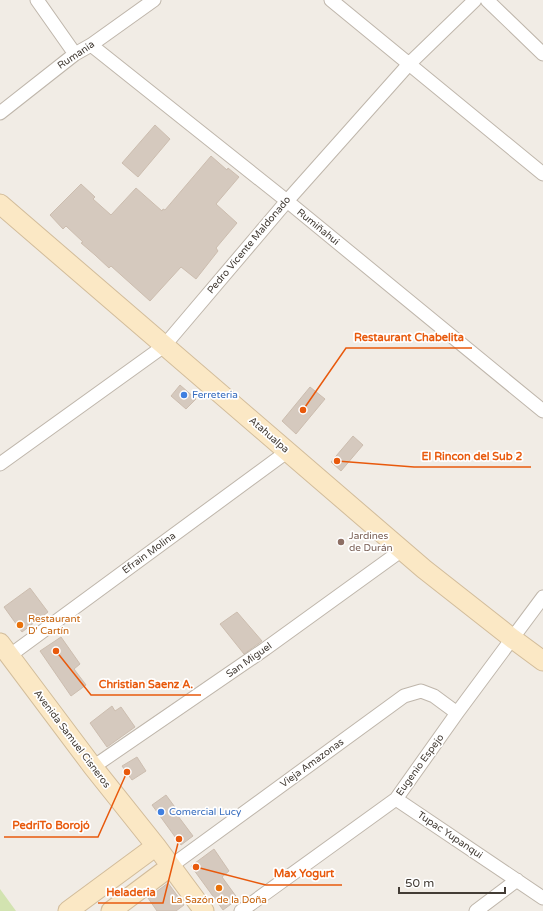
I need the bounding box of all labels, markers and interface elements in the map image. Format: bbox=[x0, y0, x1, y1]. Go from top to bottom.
street label: Rumania bbox=[55, 38, 97, 72]
street label: Pedro Vicente Maldonado bbox=[205, 194, 293, 296]
street label: Rumiñahui bbox=[294, 206, 342, 248]
callout: Restaurant Chabelita bbox=[346, 325, 472, 348]
text: Restaurant Chabelita bbox=[354, 331, 464, 344]
place label: Ferreteria bbox=[192, 389, 238, 401]
marker: Ferreteria bbox=[179, 390, 189, 400]
street label: Atahualpa bbox=[247, 414, 291, 456]
callout: El Rincon del Sub 2 bbox=[414, 444, 531, 467]
text: El Rincon del Sub 2 bbox=[422, 450, 522, 463]
street label: Efrain Molina bbox=[120, 530, 178, 576]
place label: Jardines de Durán bbox=[349, 530, 393, 554]
marker: Jardines de Durán bbox=[336, 537, 346, 547]
place label: Restaurant D' Cartín bbox=[28, 613, 80, 637]
marker: Restaurant D' Cartín bbox=[15, 620, 25, 630]
street label: San Miguel bbox=[224, 640, 274, 680]
callout: Christian Saenz A. bbox=[91, 672, 201, 695]
text: Christian Saenz A. bbox=[99, 678, 193, 691]
street label: Avenida Samuel Cisneros bbox=[31, 688, 113, 790]
street label: Eugenio Espejo bbox=[394, 732, 446, 798]
street label: Vieja Amazonas bbox=[278, 736, 346, 790]
place label: Comercial Lucy bbox=[169, 806, 242, 818]
marker: Comercial Lucy bbox=[156, 807, 166, 817]
street label: Tupac Yupanqui bbox=[415, 809, 485, 861]
callout: PedriTo Borojó bbox=[4, 814, 98, 837]
text: PedriTo Borojó bbox=[12, 819, 90, 833]
callout: Max Yogurt bbox=[266, 862, 342, 885]
text: Max Yogurt bbox=[274, 867, 335, 881]
scale bar bbox=[399, 869, 505, 895]
text: 50 m bbox=[405, 876, 434, 890]
callout: Heladeria bbox=[98, 880, 163, 903]
marker: La Sazón de la Doña bbox=[214, 883, 224, 893]
text: Heladeria bbox=[106, 886, 156, 899]
place label: La Sazón de la Doña bbox=[171, 894, 267, 906]

